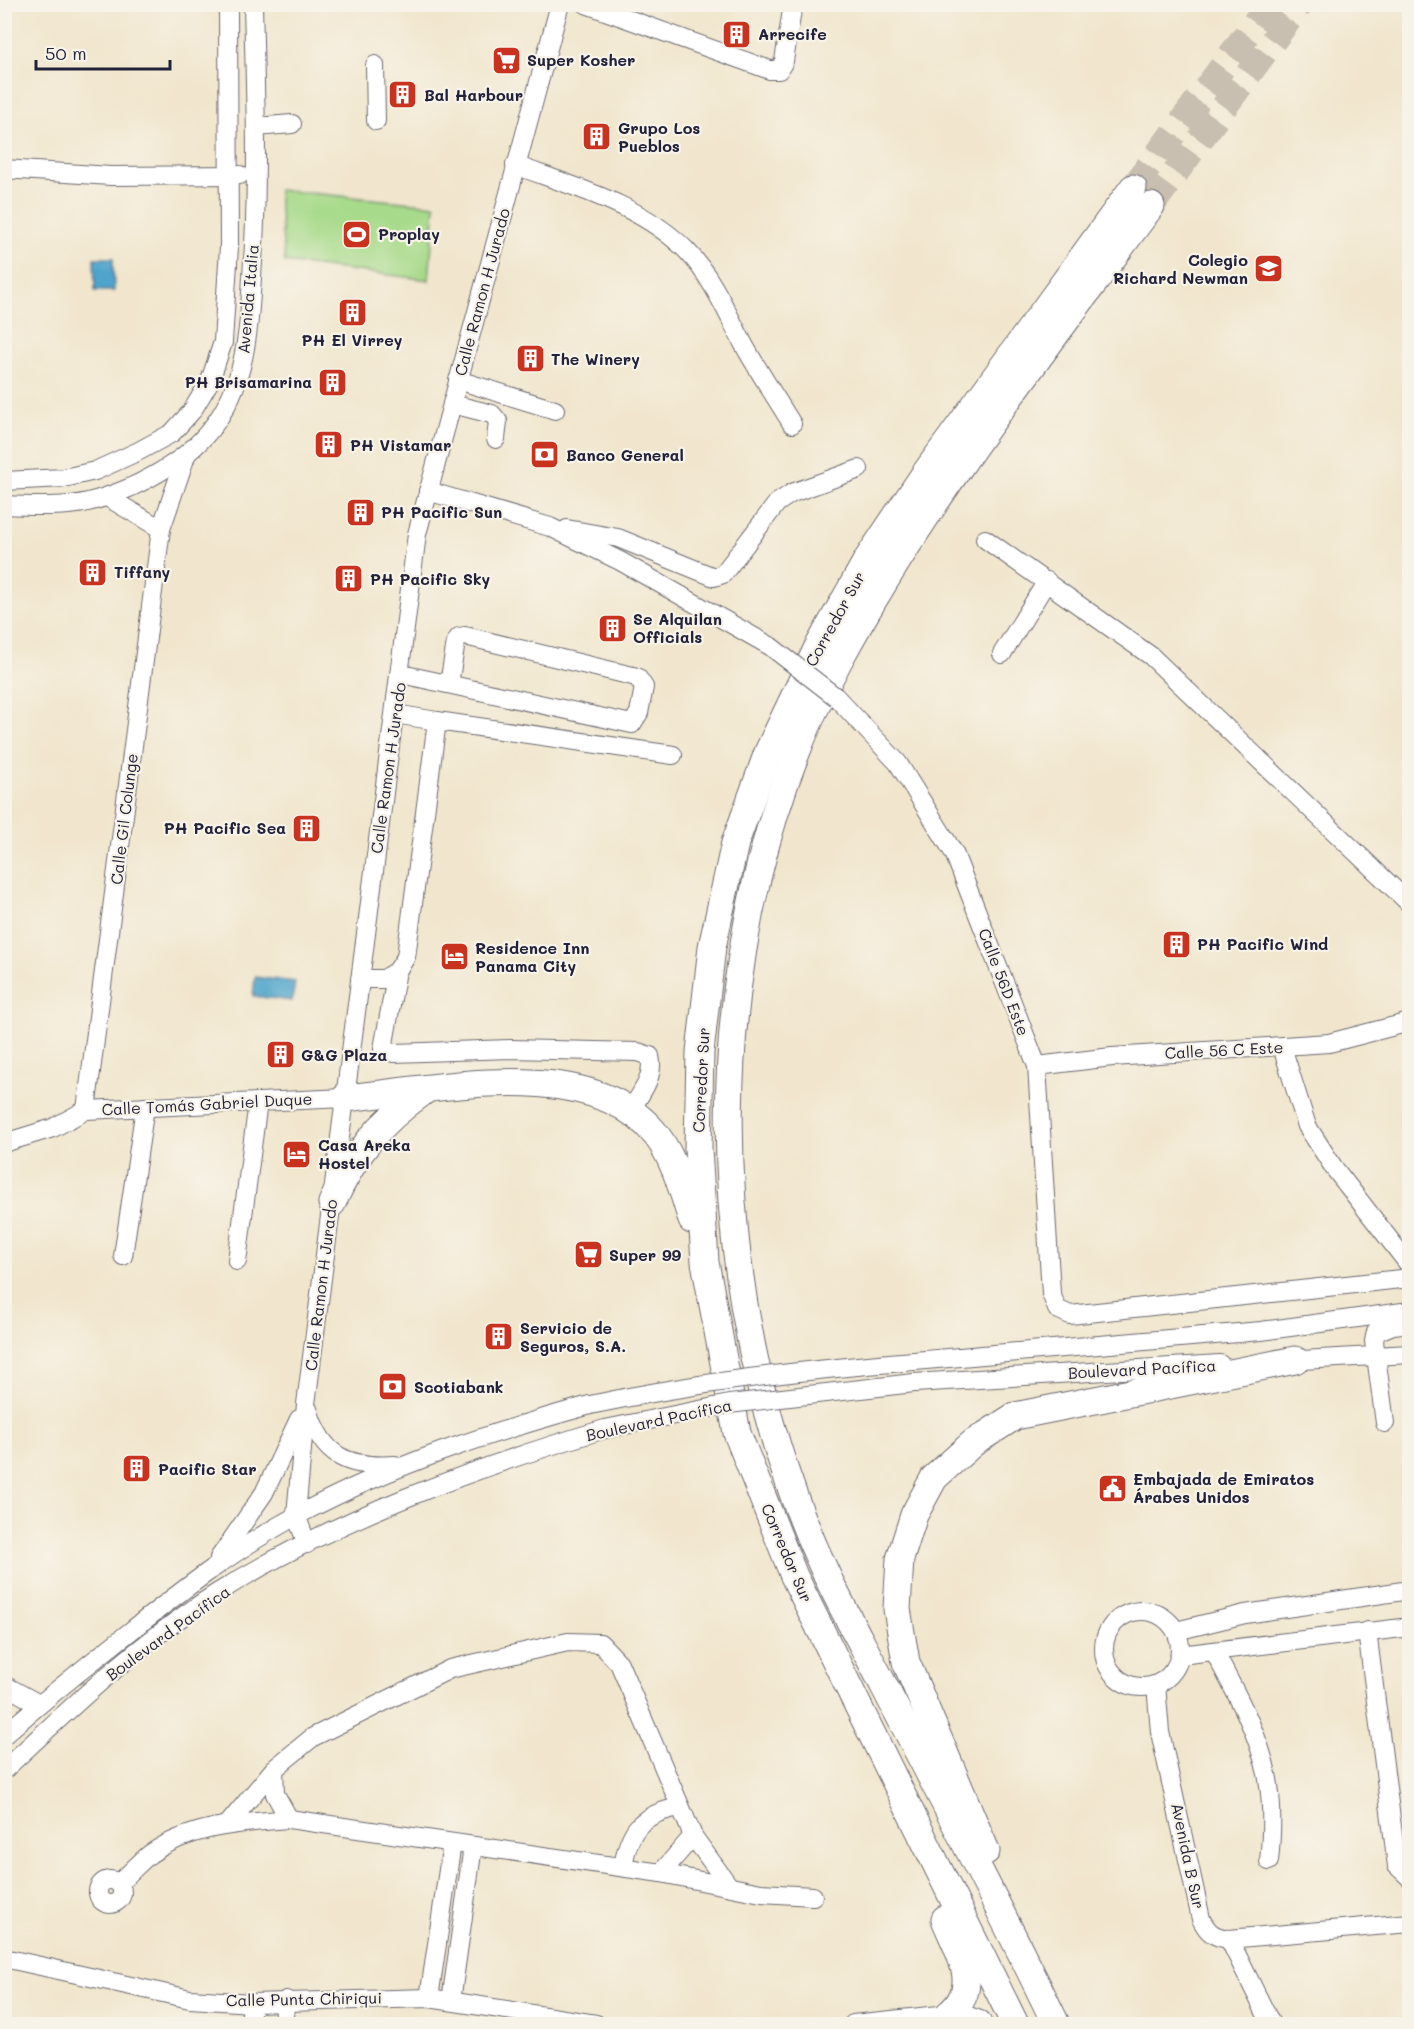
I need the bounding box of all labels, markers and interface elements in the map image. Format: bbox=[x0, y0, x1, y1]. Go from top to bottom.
building icon: Arrecife bbox=[721, 18, 753, 50]
place label: Arrecife bbox=[758, 23, 827, 44]
scale bar bbox=[36, 33, 170, 71]
text: 50 m bbox=[45, 41, 87, 65]
supermarket icon: Super Kosher bbox=[490, 44, 522, 76]
place label: Super Kosher bbox=[527, 49, 635, 70]
building icon: Bal Harbour bbox=[387, 79, 419, 111]
place label: Bal Harbour bbox=[424, 84, 523, 105]
place label: Grupo Los Pueblos bbox=[618, 117, 700, 156]
building icon: Grupo Los Pueblos bbox=[581, 121, 613, 153]
street label: Calle Ramon H Jurado bbox=[449, 206, 514, 378]
sports icon: Proplay bbox=[341, 218, 373, 250]
place label: Proplay bbox=[378, 223, 440, 244]
street label: Avenida Italia bbox=[232, 243, 263, 355]
place label: Colegio Richard Newman bbox=[1113, 249, 1248, 288]
school or university icon: Colegio Richard Newman bbox=[1253, 253, 1285, 285]
building icon: PH El Virrey bbox=[336, 296, 368, 328]
place label: PH El Virrey bbox=[302, 329, 403, 350]
building icon: The Winery bbox=[514, 343, 546, 375]
place label: The Winery bbox=[551, 348, 640, 369]
building icon: PH Brisamarina bbox=[317, 366, 349, 398]
place label: PH Brisamarina bbox=[185, 371, 312, 392]
building icon: PH Vistamar bbox=[313, 429, 345, 461]
place label: PH Vistamar bbox=[350, 434, 451, 455]
bank icon: Banco General bbox=[529, 439, 561, 471]
place label: Banco General bbox=[566, 444, 684, 465]
building icon: PH Pacific Sun bbox=[344, 496, 376, 528]
place label: PH Pacific Sun bbox=[381, 501, 502, 522]
building icon: Tiffany bbox=[77, 556, 109, 588]
place label: Tiffany bbox=[114, 561, 171, 582]
building icon: PH Pacific Sky bbox=[333, 563, 365, 595]
place label: PH Pacific Sky bbox=[370, 568, 491, 589]
street label: Corredor Sur bbox=[800, 568, 869, 670]
place label: Se Alquilan Officials bbox=[633, 608, 722, 647]
building icon: Se Alquilan Officials bbox=[596, 612, 628, 644]
street label: Calle Ramon H Jurado bbox=[365, 681, 410, 855]
street label: Calle Gil Colunge bbox=[105, 752, 142, 886]
building icon: PH Pacific Sea bbox=[291, 812, 323, 844]
place label: PH Pacific Sea bbox=[164, 817, 286, 838]
street label: Calle 56D Este bbox=[974, 925, 1035, 1039]
building icon: PH Pacific Wind bbox=[1160, 928, 1192, 960]
place label: PH Pacific Wind bbox=[1197, 933, 1328, 954]
place label: Residence Inn Panama City bbox=[475, 937, 589, 976]
hotel icon: Residence Inn Panama City bbox=[438, 941, 470, 973]
street label: Corredor Sur bbox=[687, 1027, 714, 1133]
street label: Calle 56 C Este bbox=[1164, 1036, 1284, 1063]
building icon: G&G Plaza bbox=[264, 1039, 296, 1071]
place label: G&G Plaza bbox=[301, 1044, 387, 1065]
street label: Calle Tomás Gabriel Duque bbox=[101, 1087, 313, 1120]
place label: Casa Areka Hostel bbox=[318, 1134, 411, 1173]
hotel icon: Casa Areka Hostel bbox=[281, 1138, 313, 1170]
street label: Calle Ramon H Jurado bbox=[300, 1198, 341, 1372]
supermarket icon: Super 99 bbox=[572, 1239, 604, 1271]
place label: Super 99 bbox=[609, 1244, 682, 1265]
place label: Servicio de Seguros, S.A. bbox=[520, 1317, 626, 1356]
building icon: Servicio de Seguros, S.A. bbox=[483, 1321, 515, 1353]
street label: Boulevard Pacífica bbox=[1067, 1354, 1217, 1383]
bank icon: Scotiabank bbox=[377, 1371, 409, 1403]
place label: Scotiabank bbox=[414, 1376, 503, 1397]
street label: Boulevard Pacífica bbox=[584, 1394, 734, 1445]
building icon: Pacific Star bbox=[121, 1453, 153, 1485]
place label: Pacific Star bbox=[158, 1458, 257, 1479]
place label: Embajada de Emiratos Árabes Unidos bbox=[1133, 1468, 1314, 1507]
public building icon: Embajada de Emiratos Árabes Unidos bbox=[1096, 1472, 1128, 1504]
street label: Corredor Sur bbox=[757, 1500, 818, 1605]
street label: Boulevard Pacífica bbox=[101, 1580, 234, 1685]
street label: Avenida B Sur bbox=[1167, 1801, 1210, 1911]
street label: Calle Punta Chiriqui bbox=[226, 1987, 382, 2010]

